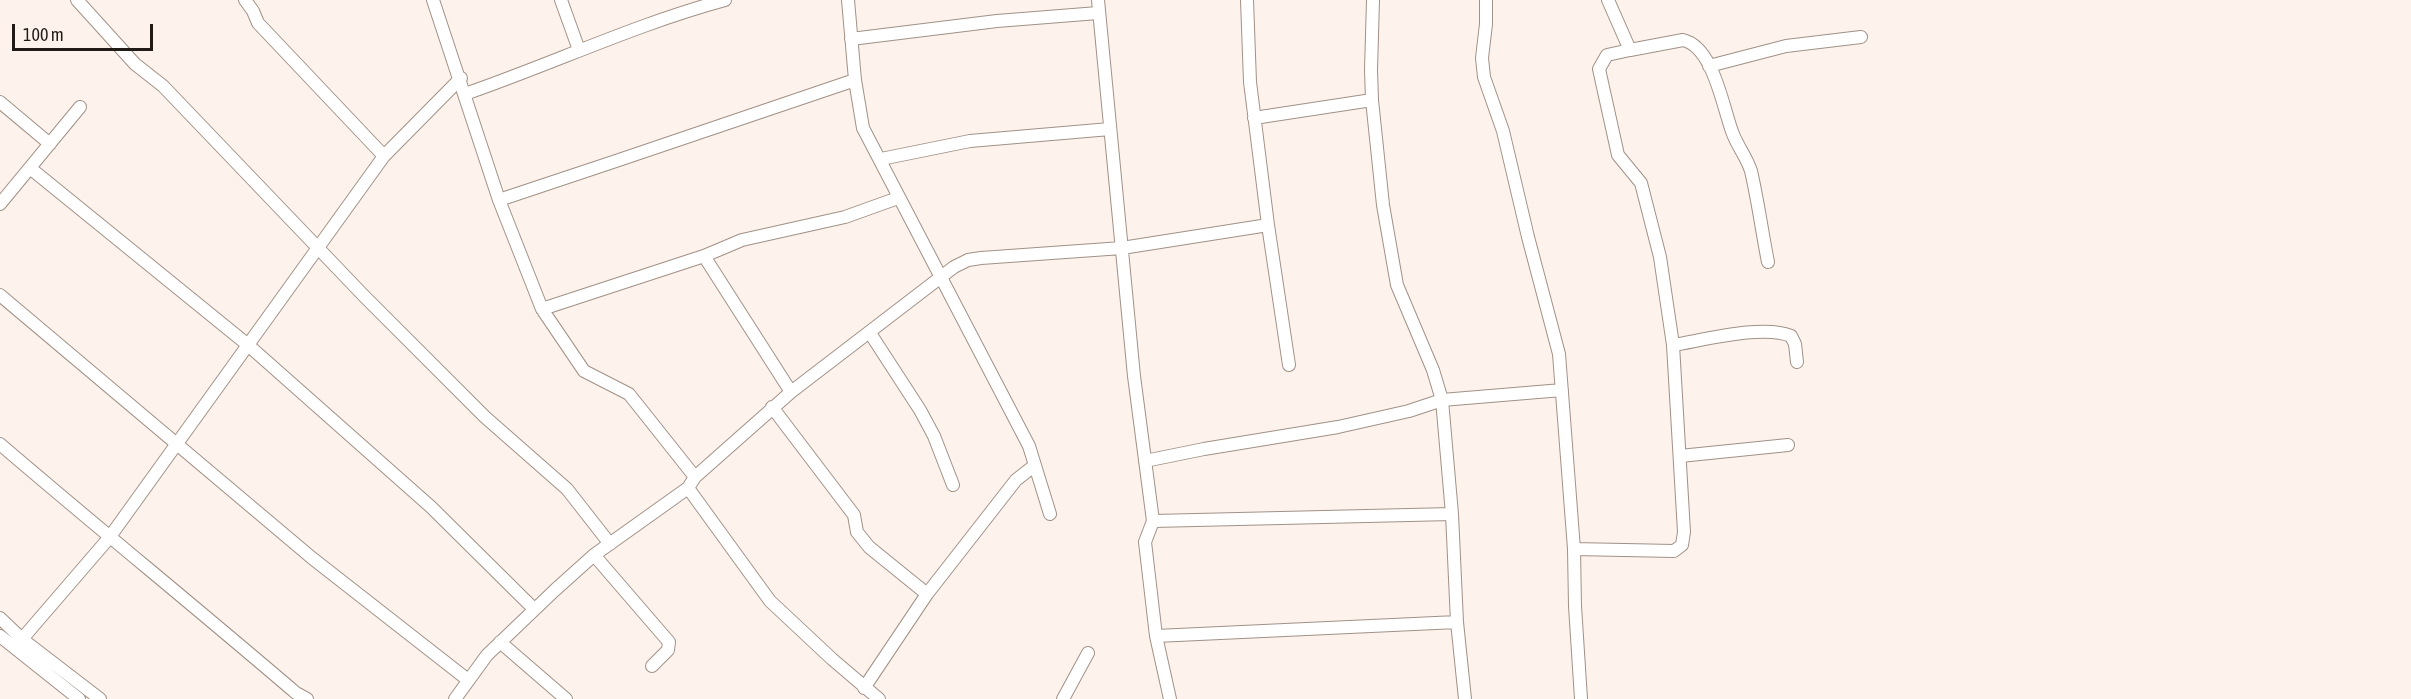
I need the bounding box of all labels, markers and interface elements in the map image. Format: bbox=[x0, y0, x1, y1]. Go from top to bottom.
scale bar bbox=[15, 12, 156, 50]
text: 100 m bbox=[23, 24, 64, 45]

